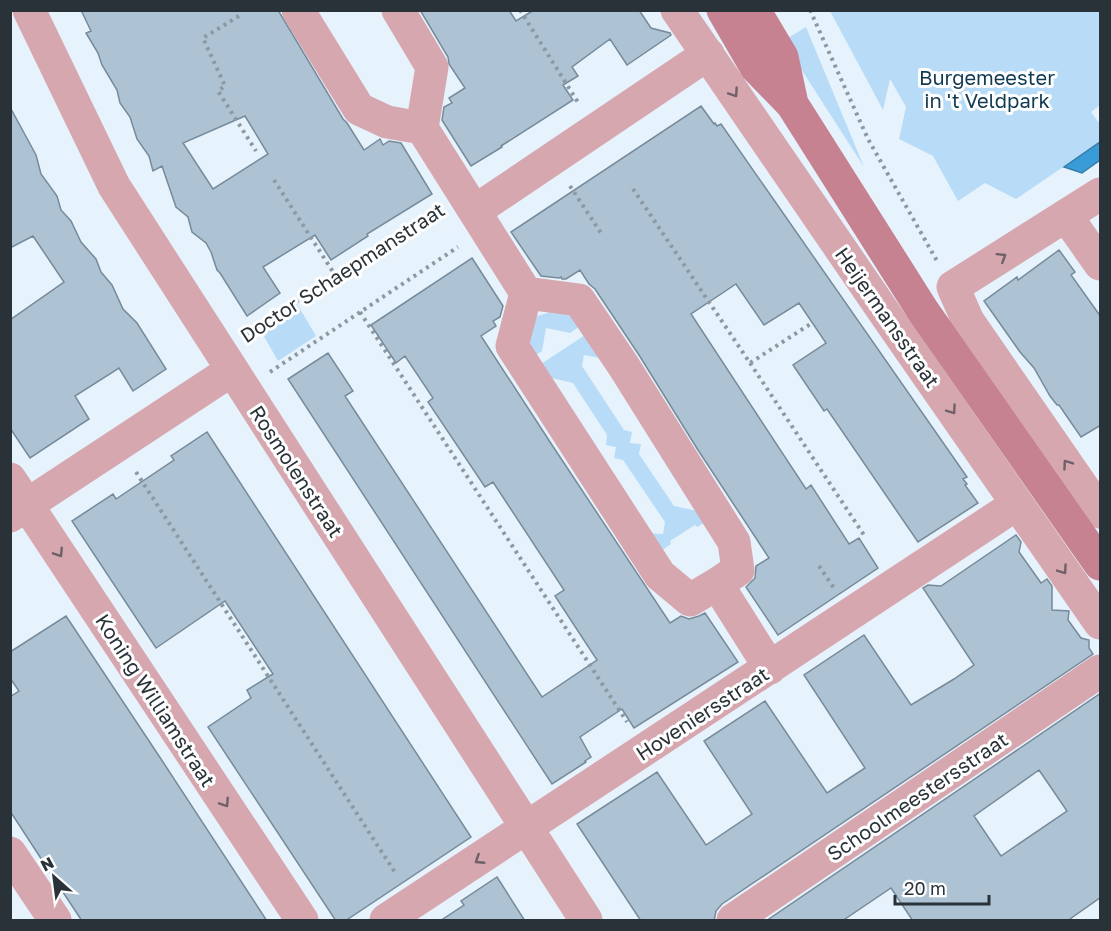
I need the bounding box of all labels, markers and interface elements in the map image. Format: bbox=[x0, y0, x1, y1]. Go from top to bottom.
park label: Burgemeester in 't Veldpark bbox=[919, 65, 1055, 112]
one-way arrow bbox=[727, 87, 738, 98]
street label: Doctor Schaepmanstraat bbox=[235, 197, 449, 347]
street label: Heijermansstraat bbox=[831, 242, 945, 392]
one-way arrow bbox=[996, 252, 1006, 264]
street label: Rosmolenstraat bbox=[245, 401, 349, 541]
one-way arrow bbox=[945, 403, 956, 414]
one-way arrow bbox=[1063, 460, 1074, 471]
one-way arrow bbox=[52, 547, 64, 557]
one-way arrow bbox=[1056, 563, 1067, 574]
street label: Koning Williamstraat bbox=[91, 609, 221, 791]
street label: Hoveniersstraat bbox=[631, 661, 773, 765]
street label: Schoolmeestersstraat bbox=[822, 727, 1012, 865]
one-way arrow bbox=[217, 797, 228, 808]
north arrow bbox=[24, 847, 84, 907]
text: N bbox=[37, 852, 57, 875]
one-way arrow bbox=[475, 853, 486, 864]
scale bar bbox=[895, 868, 990, 906]
text: 20 m bbox=[904, 877, 946, 899]

